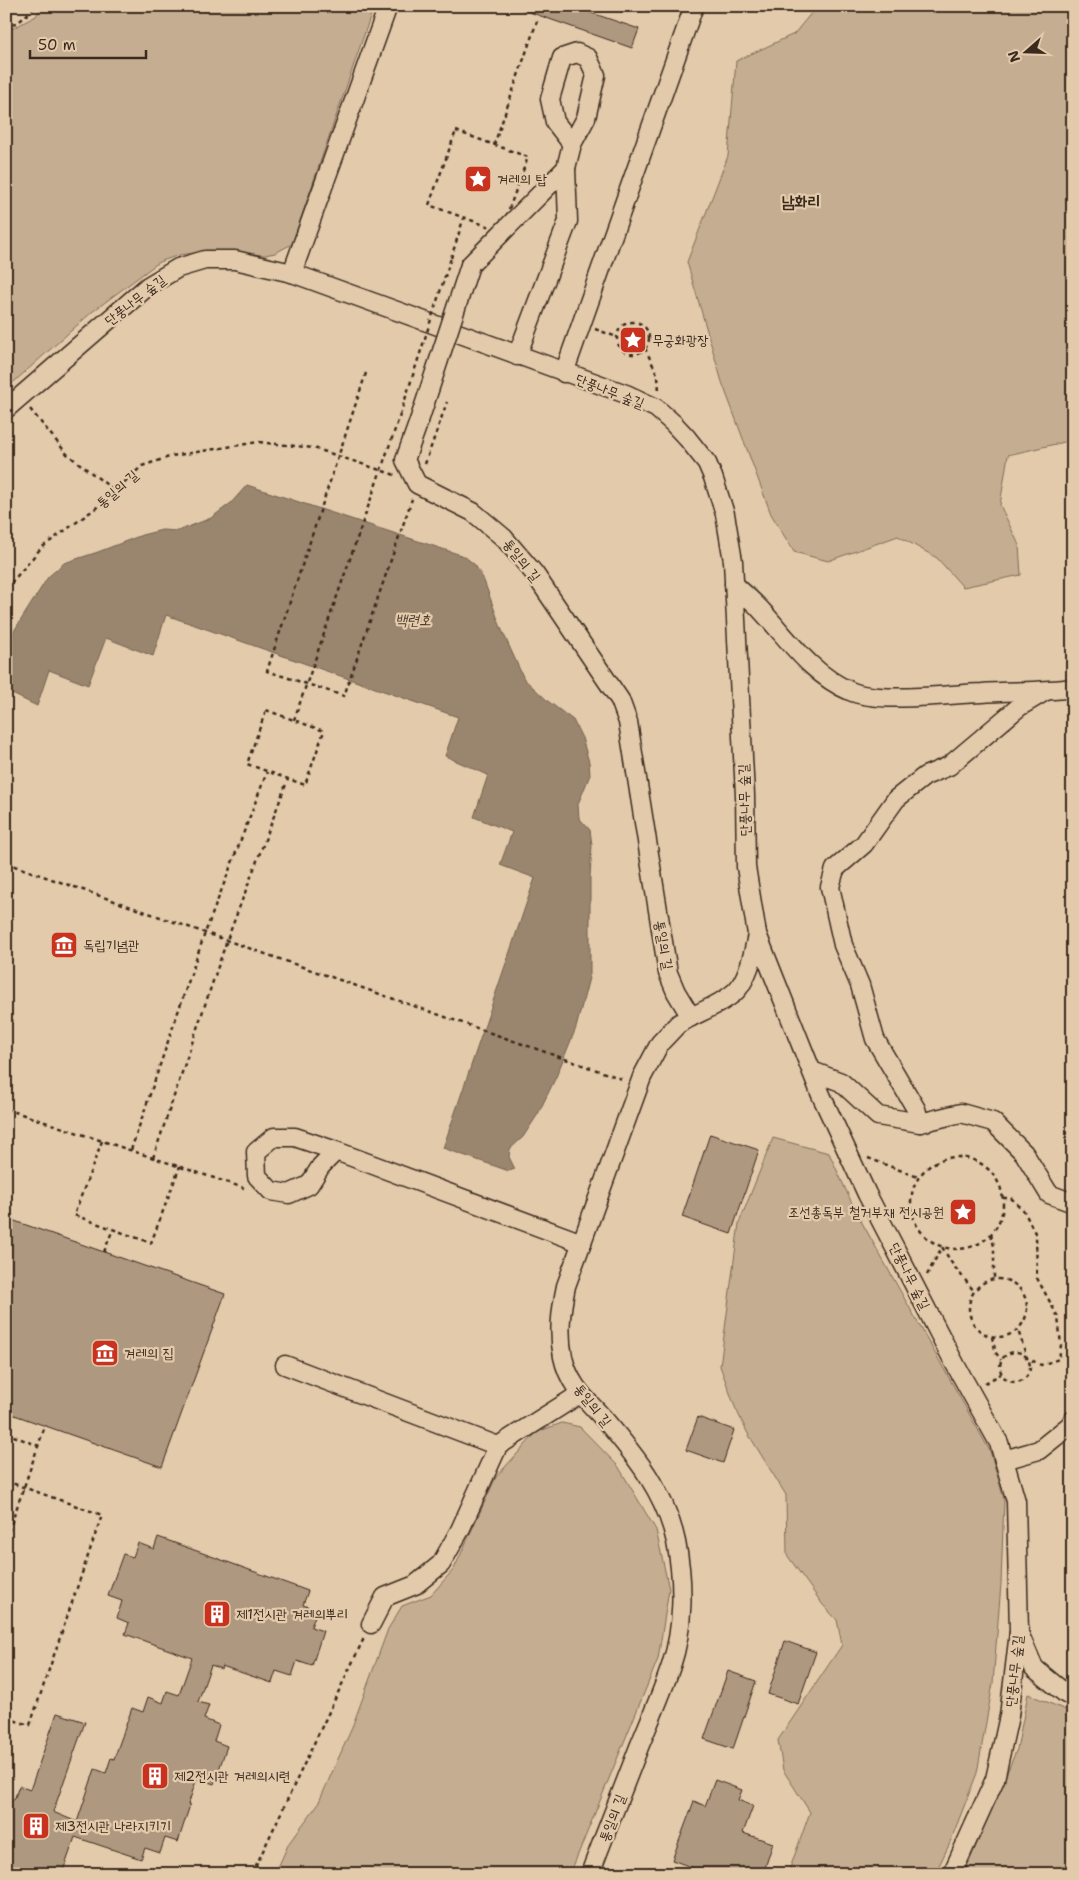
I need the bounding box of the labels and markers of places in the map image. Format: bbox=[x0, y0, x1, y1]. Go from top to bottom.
place icon: 겨레의 탑 bbox=[463, 164, 493, 194]
place label: 겨레의 탑 bbox=[497, 170, 548, 188]
place icon: 무궁화광장 bbox=[618, 325, 648, 355]
place label: 무궁화광장 bbox=[652, 331, 709, 349]
museum icon: 독립기념관 bbox=[49, 930, 79, 960]
place label: 독립기념관 bbox=[83, 936, 139, 954]
place icon: 조선총독부 철거부재 전시공원 bbox=[948, 1197, 978, 1227]
place label: 조선총독부 철거부재 전시공원 bbox=[788, 1203, 944, 1221]
museum icon: 겨레의 집 bbox=[90, 1338, 120, 1368]
place label: 겨레의 집 bbox=[124, 1344, 174, 1362]
building icon: 제1전시관 겨레의뿌리 bbox=[202, 1599, 232, 1629]
place label: 제1전시관 겨레의뿌리 bbox=[236, 1605, 348, 1623]
building icon: 제2전시관 겨레의시련 bbox=[140, 1761, 170, 1791]
place label: 제2전시관 겨레의시련 bbox=[174, 1767, 290, 1785]
building icon: 제3전시관 나라지키기 bbox=[21, 1811, 51, 1841]
place label: 제3전시관 나라지키기 bbox=[55, 1817, 171, 1835]

